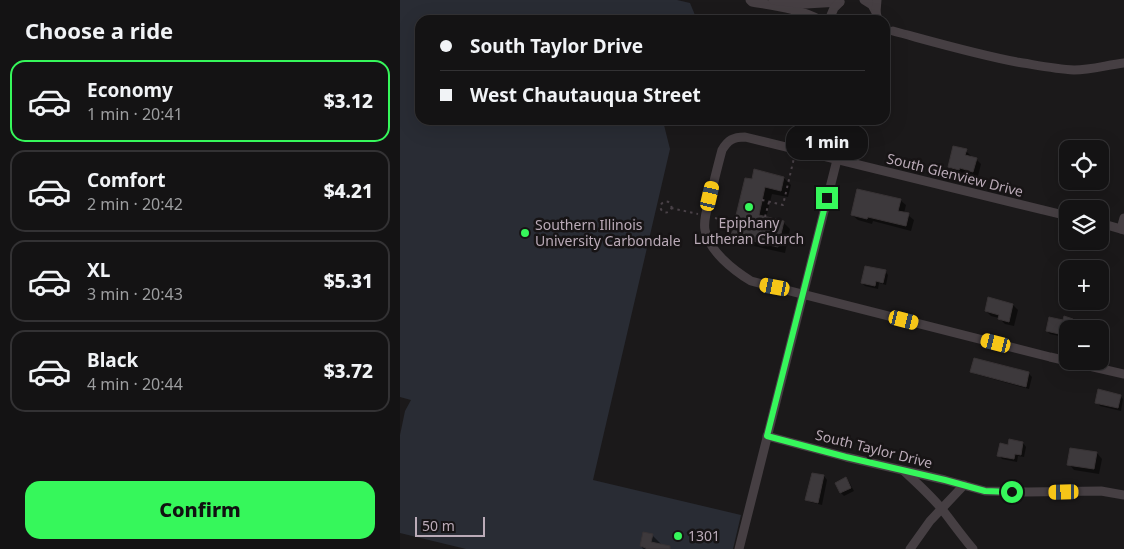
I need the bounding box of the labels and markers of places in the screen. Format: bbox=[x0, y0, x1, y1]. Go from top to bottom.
marker: Epiphany Lutheran Church bbox=[743, 201, 755, 213]
place label: Epiphany Lutheran Church bbox=[694, 213, 804, 248]
place label: Southern Illinois University Carbondale bbox=[535, 215, 681, 250]
marker: Southern Illinois University Carbondale bbox=[519, 227, 531, 239]
place label: 1301 bbox=[688, 526, 720, 545]
marker: 1301 bbox=[672, 530, 684, 542]

